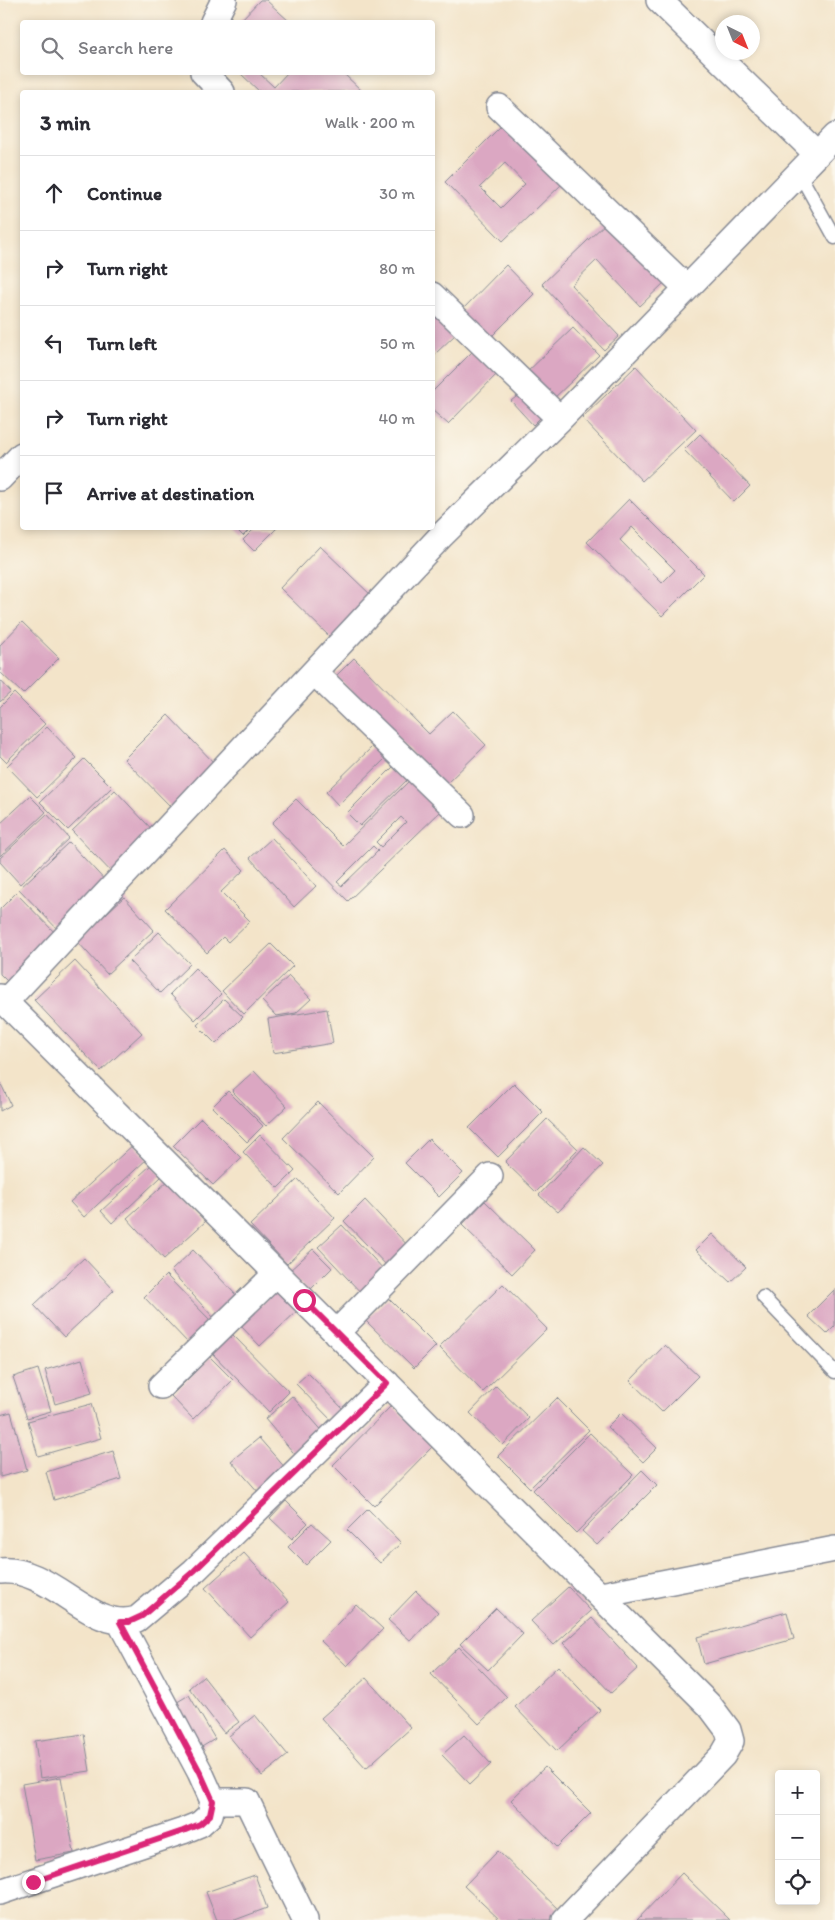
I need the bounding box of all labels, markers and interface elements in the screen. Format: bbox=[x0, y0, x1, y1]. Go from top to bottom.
north arrow bbox=[715, 15, 760, 60]
search box bbox=[20, 20, 435, 75]
icon: search bbox=[38, 34, 66, 62]
text: Search here bbox=[78, 36, 173, 59]
text: 3 min bbox=[40, 110, 90, 135]
text: Walk · 200 m bbox=[325, 113, 415, 132]
icon: ahead bbox=[40, 179, 68, 207]
text: Continue bbox=[87, 182, 162, 205]
text: 30 m bbox=[379, 184, 415, 203]
icon: right bbox=[40, 254, 68, 282]
text: Turn right bbox=[87, 257, 168, 280]
text: 80 m bbox=[379, 259, 415, 278]
icon: left bbox=[40, 329, 68, 357]
text: Turn left bbox=[87, 332, 157, 355]
text: 50 m bbox=[380, 334, 415, 353]
icon: right bbox=[40, 404, 68, 432]
text: Turn right bbox=[87, 407, 168, 430]
text: 40 m bbox=[378, 409, 415, 428]
icon: arrive bbox=[40, 479, 68, 507]
text: Arrive at destination bbox=[87, 482, 254, 505]
route start bbox=[293, 1289, 316, 1312]
map controls bbox=[775, 1770, 820, 1905]
button: + bbox=[775, 1770, 820, 1815]
button: − bbox=[775, 1815, 820, 1860]
button: locate bbox=[775, 1860, 820, 1905]
route end bbox=[22, 1871, 45, 1894]

